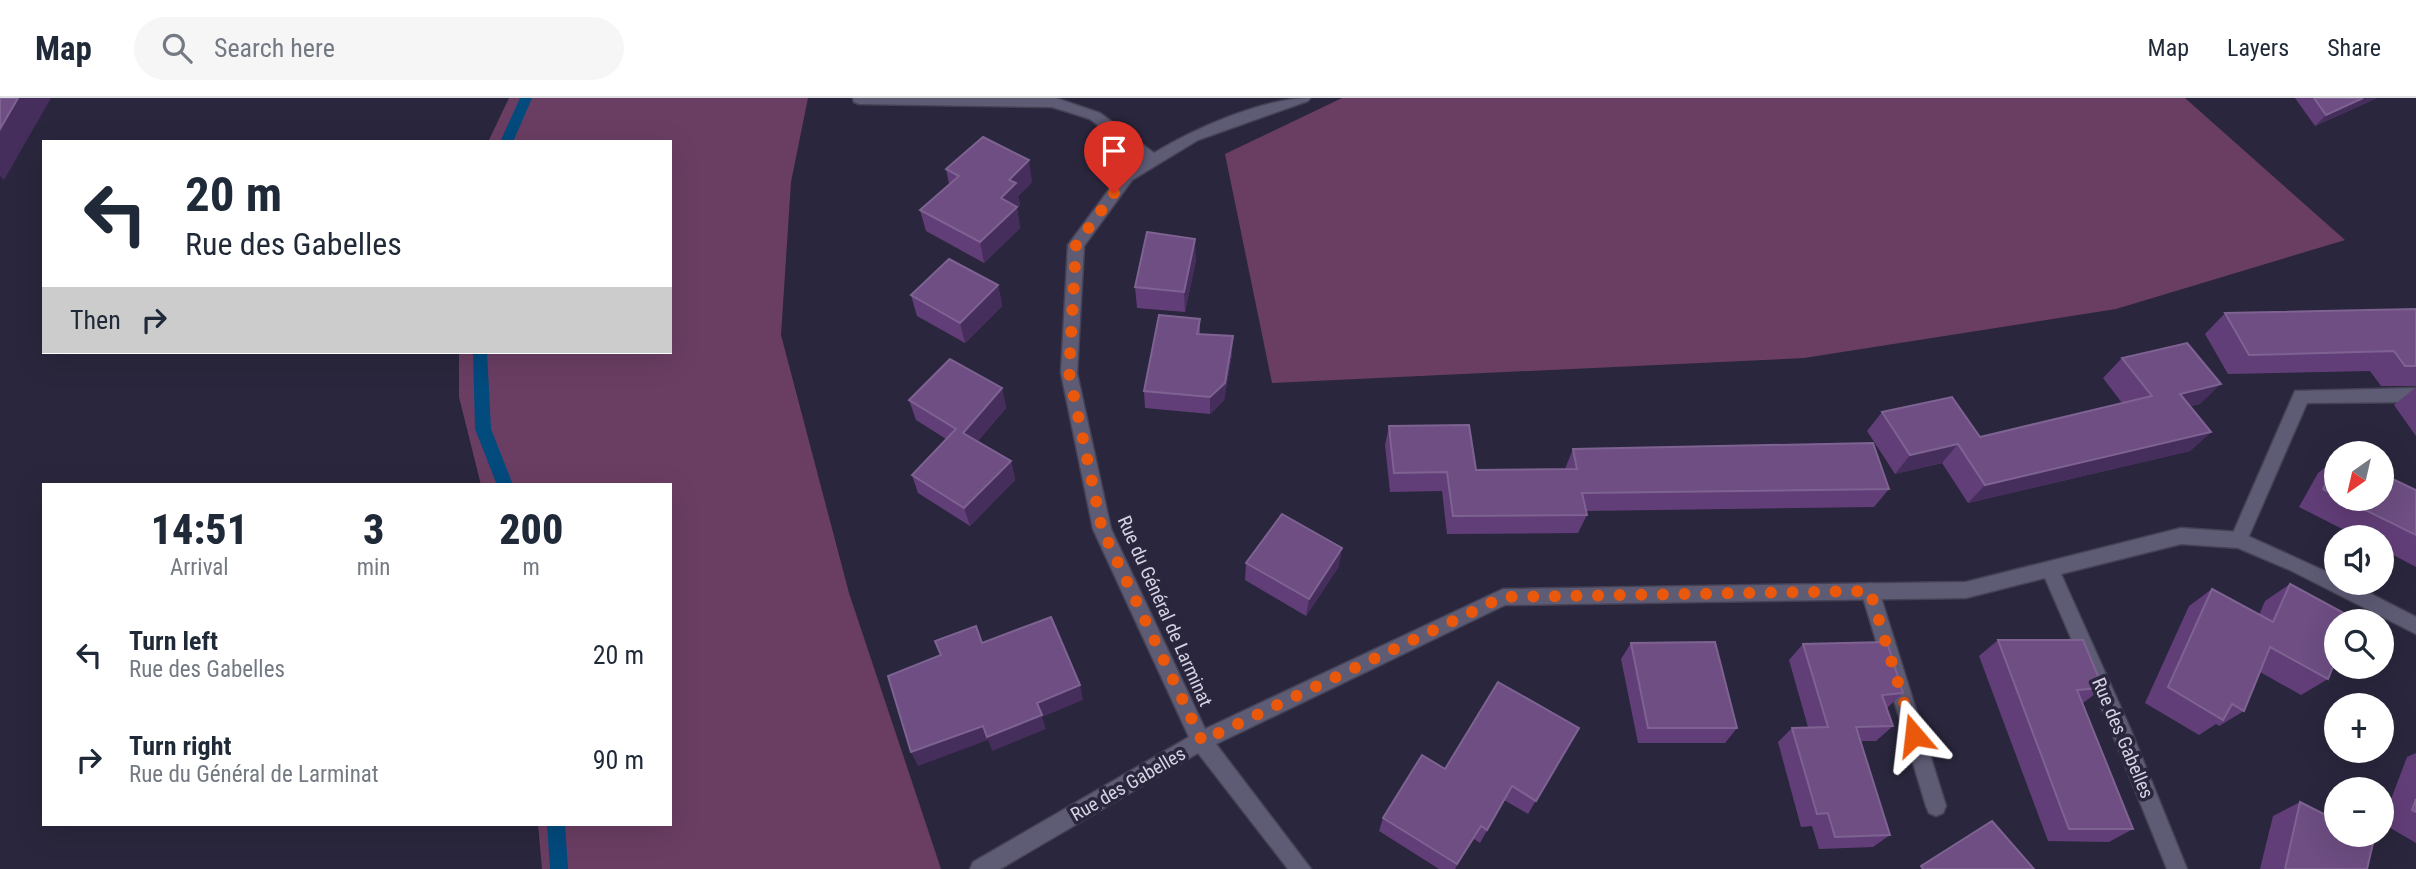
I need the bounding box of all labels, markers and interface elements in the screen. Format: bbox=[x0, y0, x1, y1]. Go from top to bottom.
search box bbox=[134, 17, 624, 80]
text: Map bbox=[35, 29, 92, 68]
icon: search bbox=[158, 29, 196, 67]
text: Search here bbox=[214, 33, 335, 63]
text: Map bbox=[2148, 34, 2189, 62]
text: Layers bbox=[2227, 34, 2289, 62]
text: Share bbox=[2327, 34, 2381, 62]
pin bbox=[1084, 121, 1144, 193]
icon: arrive bbox=[1095, 132, 1133, 170]
text: 20 m bbox=[185, 166, 282, 223]
icon: left bbox=[70, 168, 161, 259]
text: Rue des Gabelles bbox=[185, 225, 402, 263]
icon: right bbox=[135, 301, 173, 339]
text: Then bbox=[70, 305, 121, 335]
north arrow bbox=[2324, 441, 2394, 511]
map controls bbox=[2324, 441, 2394, 847]
text: 14:51 bbox=[151, 505, 248, 554]
text: 3 bbox=[363, 505, 384, 554]
text: 200 bbox=[499, 505, 563, 554]
street label: Rue du Général de Larminat bbox=[1113, 512, 1217, 710]
button: sound bbox=[2324, 525, 2394, 595]
text: Arrival bbox=[170, 554, 229, 581]
text: min bbox=[357, 554, 390, 581]
text: m bbox=[523, 554, 540, 581]
button: search bbox=[2324, 609, 2394, 679]
text: Turn left bbox=[129, 626, 218, 656]
icon: left bbox=[70, 636, 108, 674]
text: 20 m bbox=[593, 640, 644, 670]
text: Rue des Gabelles bbox=[129, 656, 285, 683]
street label: Rue des Gabelles bbox=[2087, 674, 2159, 802]
button: + bbox=[2324, 693, 2394, 763]
position arrow bbox=[1877, 698, 1951, 772]
text: Turn right bbox=[129, 731, 231, 761]
icon: right bbox=[70, 741, 108, 779]
street label: Rue des Gabelles bbox=[1066, 742, 1190, 826]
text: 90 m bbox=[593, 745, 644, 775]
text: Rue du Général de Larminat bbox=[129, 761, 379, 788]
button: − bbox=[2324, 777, 2394, 847]

